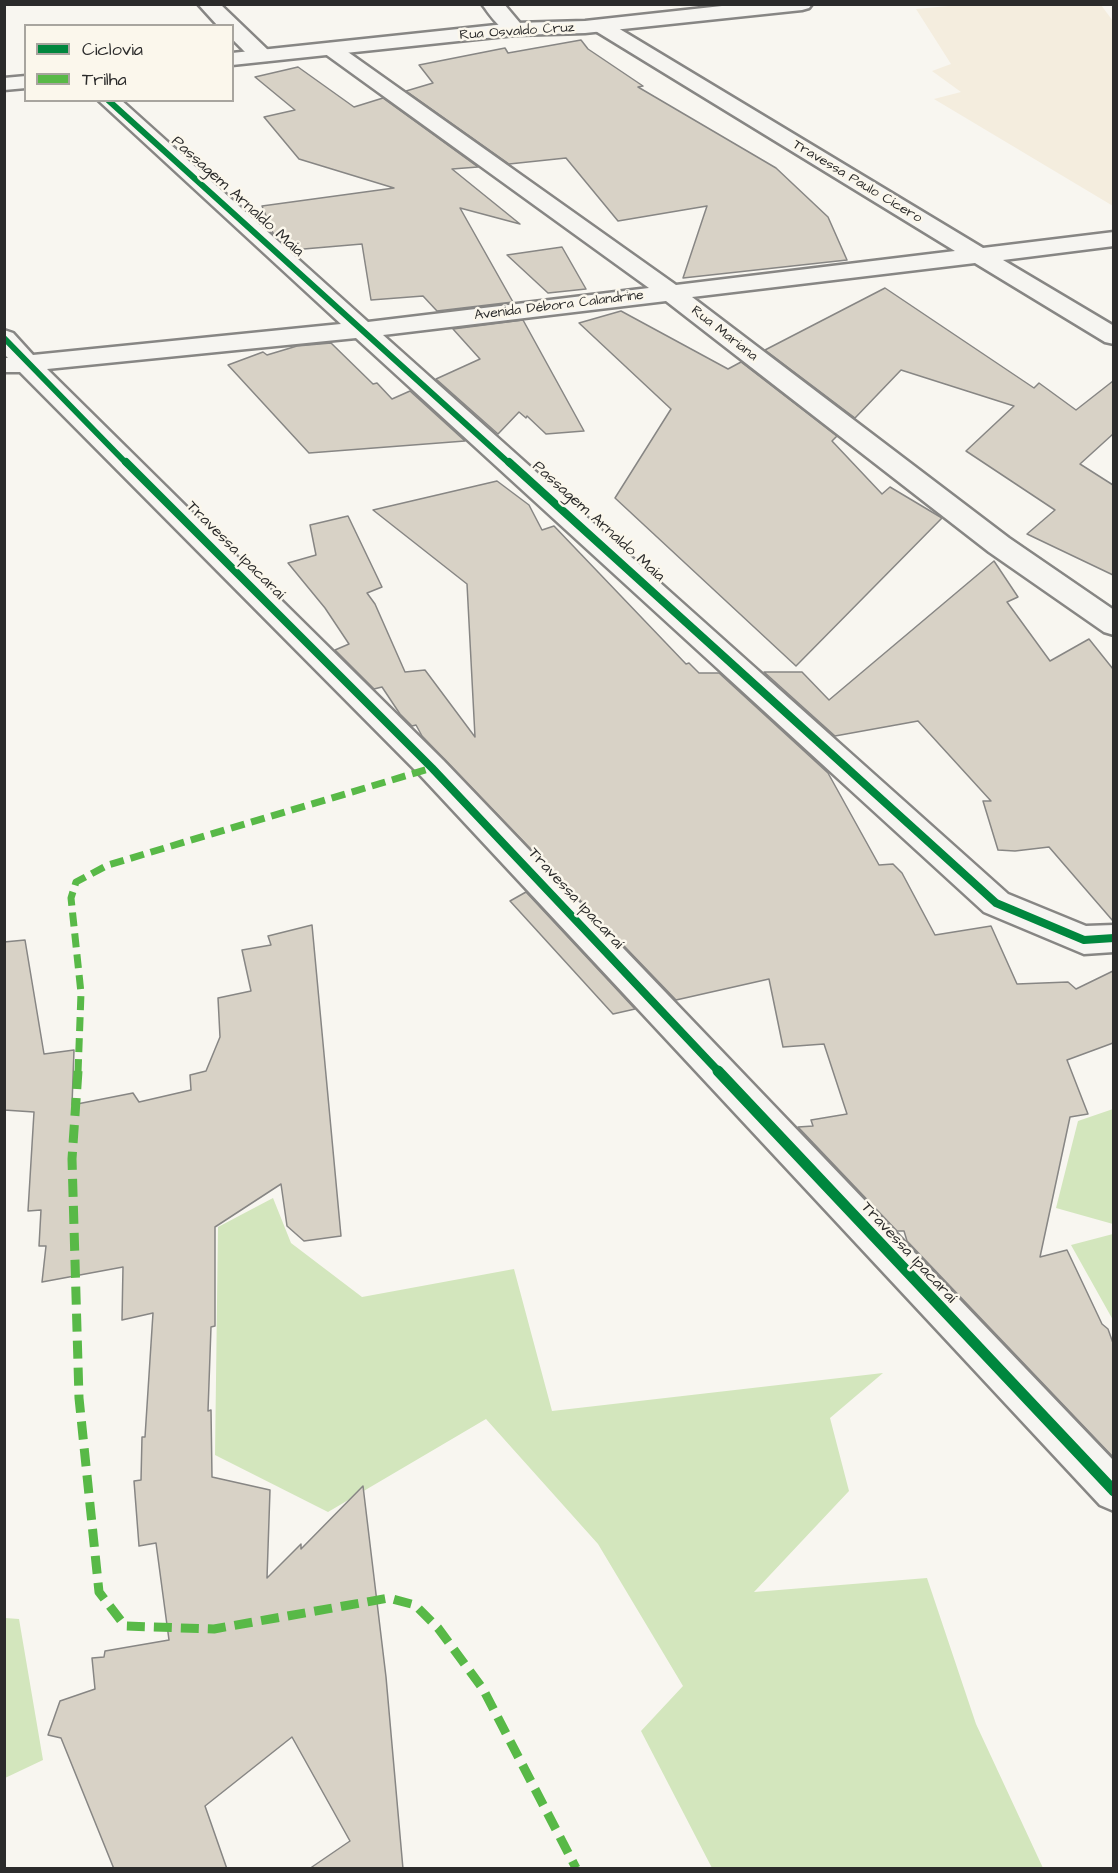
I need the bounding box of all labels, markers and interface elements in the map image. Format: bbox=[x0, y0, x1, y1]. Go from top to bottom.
street label: Rua Osvaldo Cruz bbox=[459, 20, 575, 44]
legend bbox=[24, 24, 234, 102]
text: Ciclovia bbox=[82, 37, 143, 62]
text: Trilha bbox=[82, 67, 127, 92]
street label: Passagem Arnaldo Maia bbox=[167, 132, 307, 262]
street label: Travessa Paulo Cícero bbox=[789, 137, 925, 227]
street label: Avenida Débora Calandrine bbox=[473, 287, 645, 325]
street label: Rua Mariana bbox=[687, 303, 761, 365]
street label: Passagem Arnaldo Maia bbox=[528, 457, 668, 587]
street label: Travessa Ipacaraí bbox=[182, 498, 288, 604]
street label: Travessa Ipacaraí bbox=[523, 844, 627, 954]
street label: Travessa Ipacaraí bbox=[856, 1198, 960, 1308]

